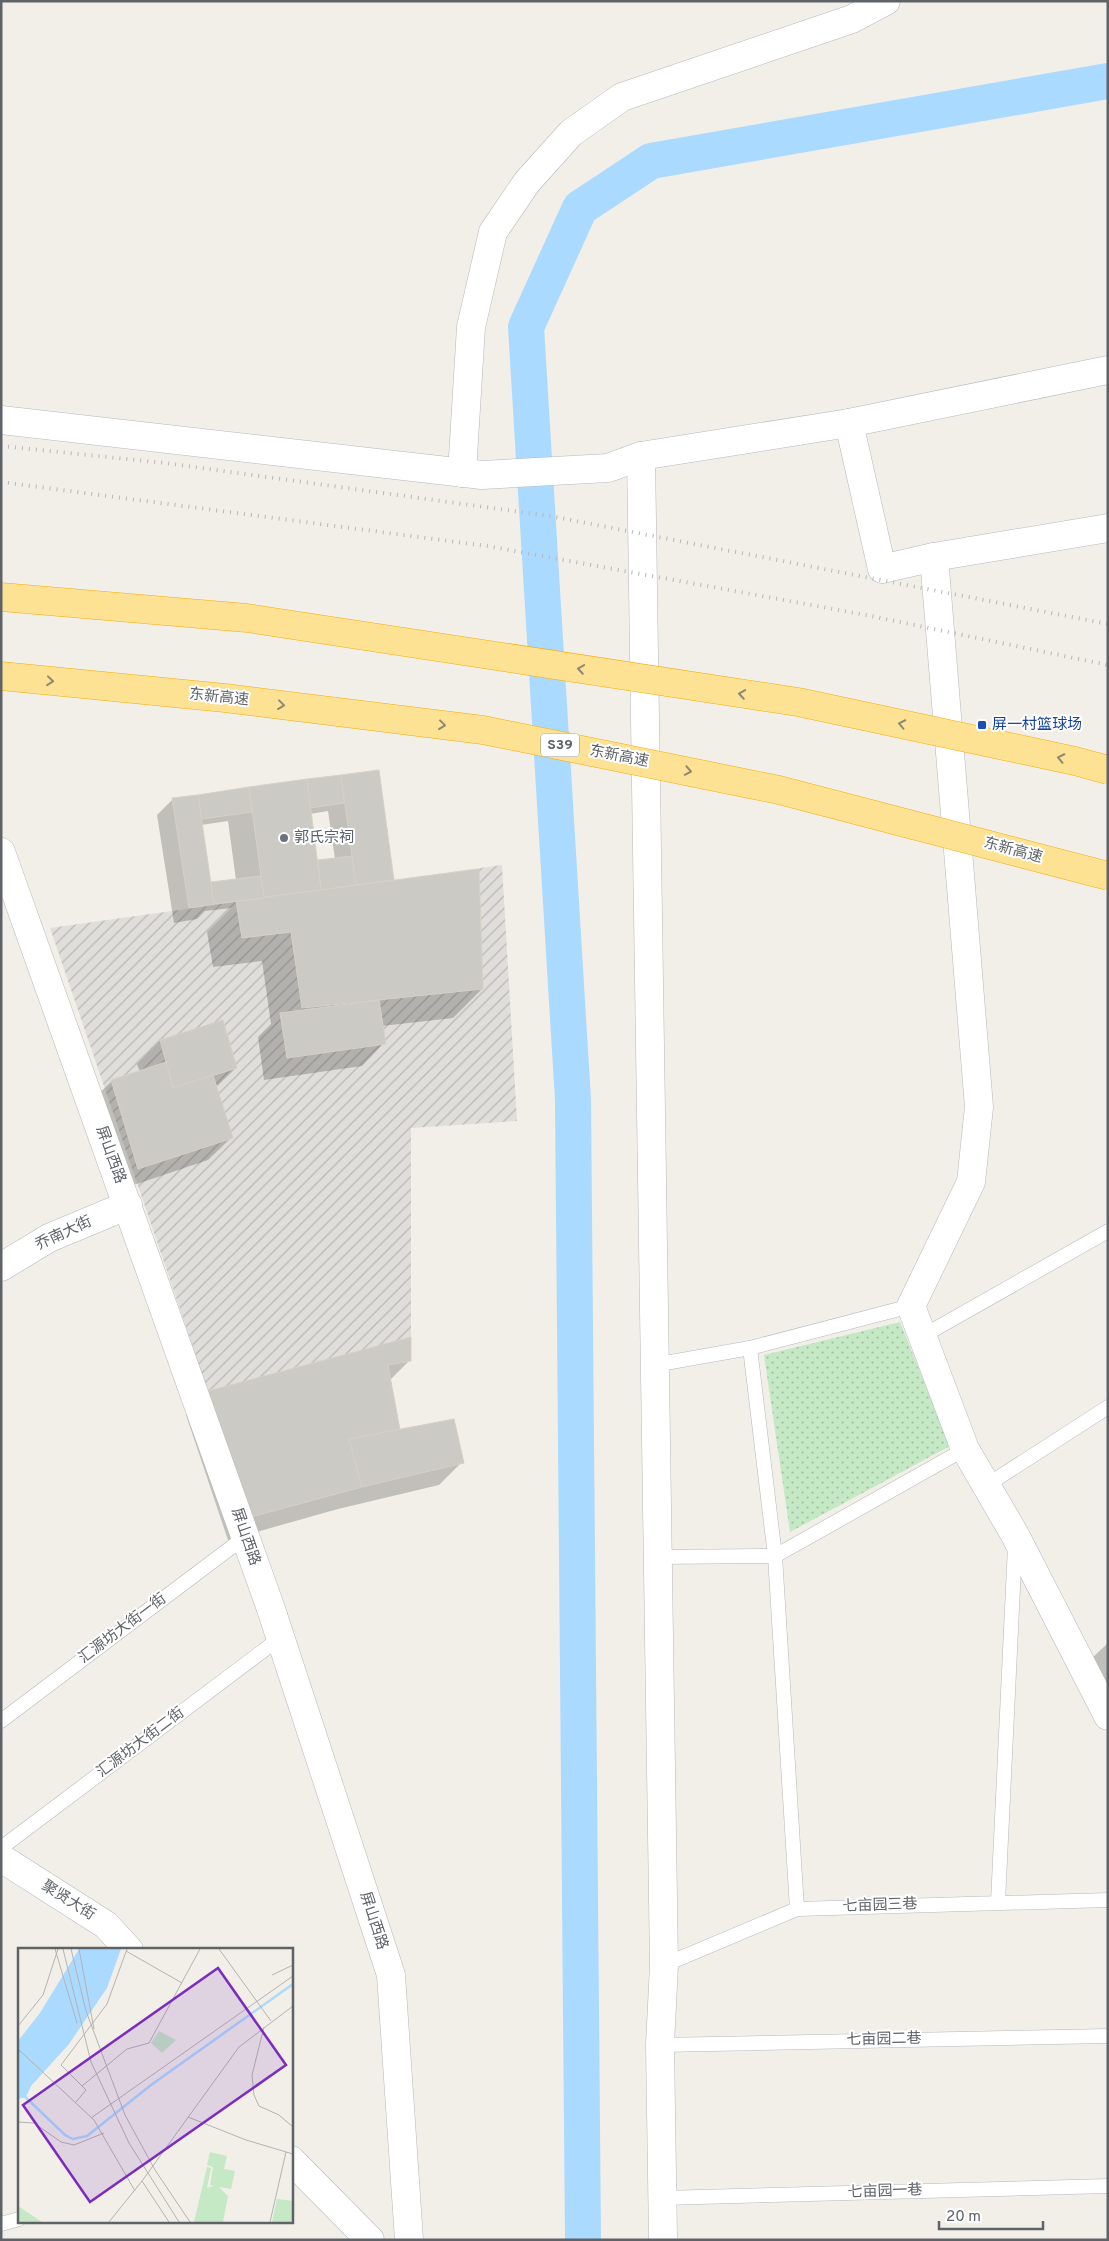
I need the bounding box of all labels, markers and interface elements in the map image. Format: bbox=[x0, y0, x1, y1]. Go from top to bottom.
one-way arrow bbox=[577, 665, 586, 675]
one-way arrow bbox=[46, 675, 54, 686]
street label: 东新高速 bbox=[188, 685, 250, 711]
one-way arrow bbox=[738, 689, 746, 699]
one-way arrow bbox=[277, 699, 285, 710]
place label: 屏一村篮球场 bbox=[992, 715, 1082, 735]
one-way arrow bbox=[439, 719, 447, 730]
one-way arrow bbox=[897, 719, 906, 730]
marker: 屏一村篮球场 bbox=[976, 719, 988, 731]
road number: S39 bbox=[541, 734, 579, 756]
street label: 东新高速 bbox=[588, 742, 650, 772]
one-way arrow bbox=[1056, 753, 1065, 763]
one-way arrow bbox=[683, 765, 692, 776]
place label: 郭氏宗祠 bbox=[294, 829, 354, 848]
marker: 郭氏宗祠 bbox=[278, 832, 290, 844]
street label: 东新高速 bbox=[982, 834, 1044, 868]
street label: 屏山西路 bbox=[91, 1124, 129, 1186]
street label: 乔南大街 bbox=[33, 1213, 95, 1255]
street label: 屏山西路 bbox=[226, 1506, 264, 1568]
street label: 汇源坊大街一街 bbox=[75, 1589, 171, 1668]
street label: 汇源坊大街二街 bbox=[93, 1703, 189, 1782]
street label: 聚贤大街 bbox=[38, 1877, 98, 1925]
street label: 屏山西路 bbox=[355, 1890, 391, 1952]
street label: 七亩园三巷 bbox=[842, 1895, 918, 1917]
inset map bbox=[18, 1948, 292, 2224]
street label: 七亩园二巷 bbox=[846, 2030, 922, 2050]
street label: 七亩园一巷 bbox=[847, 2181, 923, 2203]
scale bar bbox=[939, 2198, 1043, 2230]
text: 20 m bbox=[946, 2208, 981, 2227]

